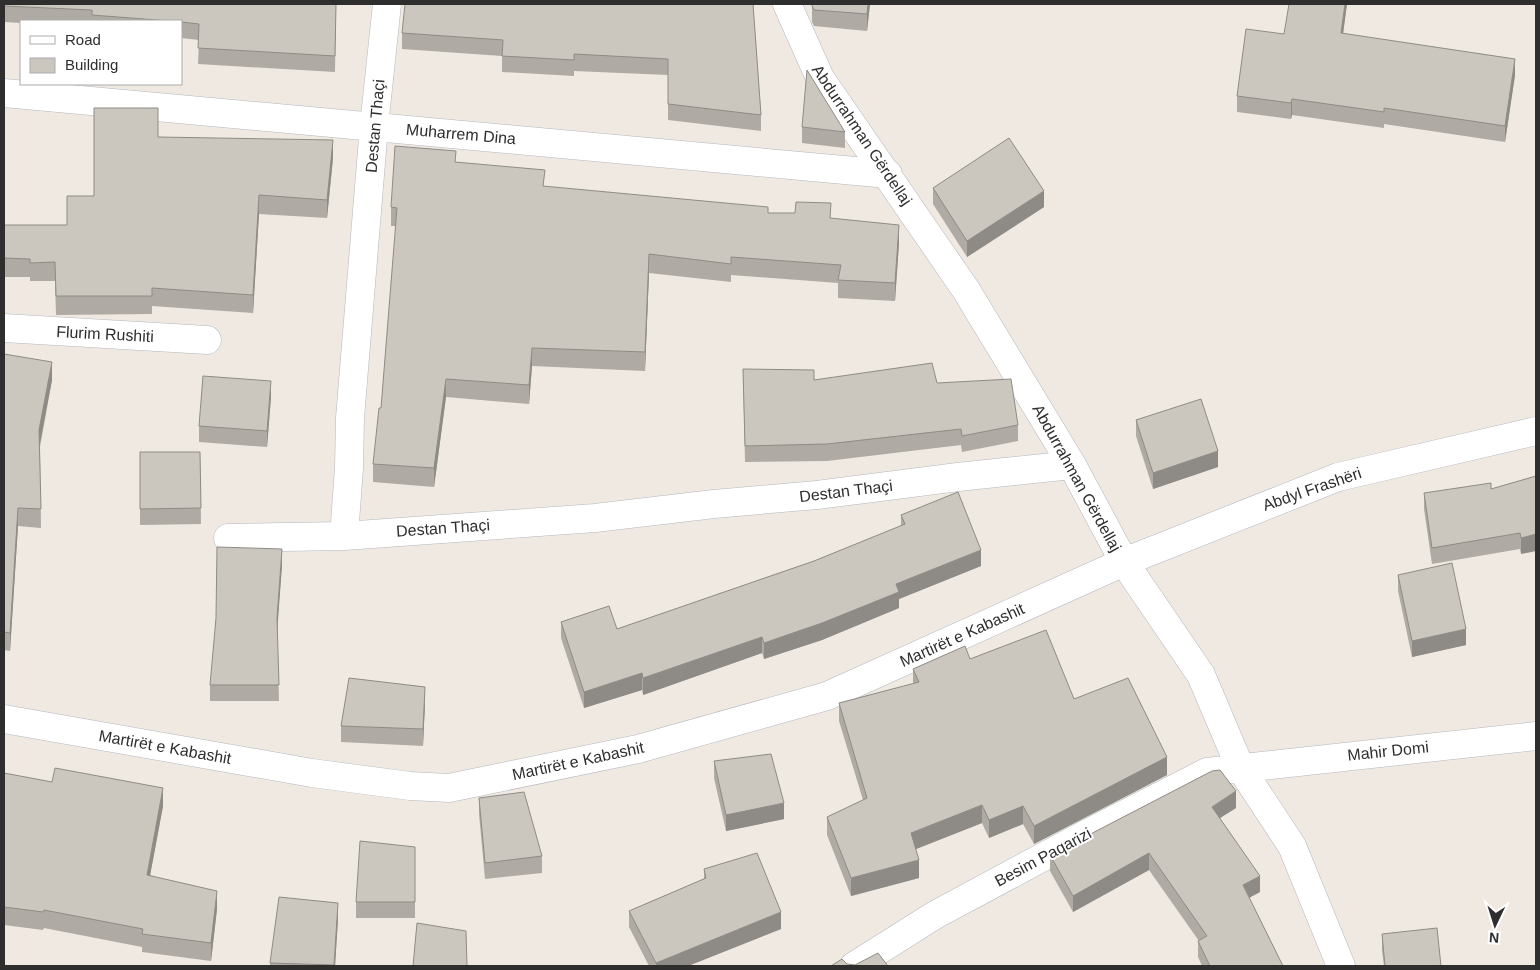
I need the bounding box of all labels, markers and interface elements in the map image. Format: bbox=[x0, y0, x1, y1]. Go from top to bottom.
legend bbox=[20, 20, 182, 85]
text: Road bbox=[65, 31, 101, 48]
text: Building bbox=[65, 56, 118, 73]
street label: Abdurrahman Gërdellaj bbox=[809, 62, 915, 208]
street label: Destan Thaçi bbox=[362, 78, 388, 174]
street label: Muharrem Dina bbox=[405, 121, 517, 147]
street label: Flurim Rushiti bbox=[56, 323, 154, 345]
street label: Abdurrahman Gërdellaj bbox=[1029, 402, 1125, 554]
street label: Abdyl Frashëri bbox=[1260, 464, 1364, 514]
street label: Destan Thaçi bbox=[798, 477, 894, 505]
street label: Destan Thaçi bbox=[396, 516, 490, 540]
street label: Martirët e Kabashit bbox=[897, 600, 1027, 670]
street label: Martirët e Kabashit bbox=[97, 727, 233, 767]
street label: Mahir Domi bbox=[1346, 738, 1430, 764]
street label: Martirët e Kabashit bbox=[511, 739, 646, 783]
street label: Besim Paqarizi bbox=[992, 824, 1094, 890]
north arrow bbox=[1470, 900, 1520, 950]
text: N bbox=[1488, 930, 1500, 946]

